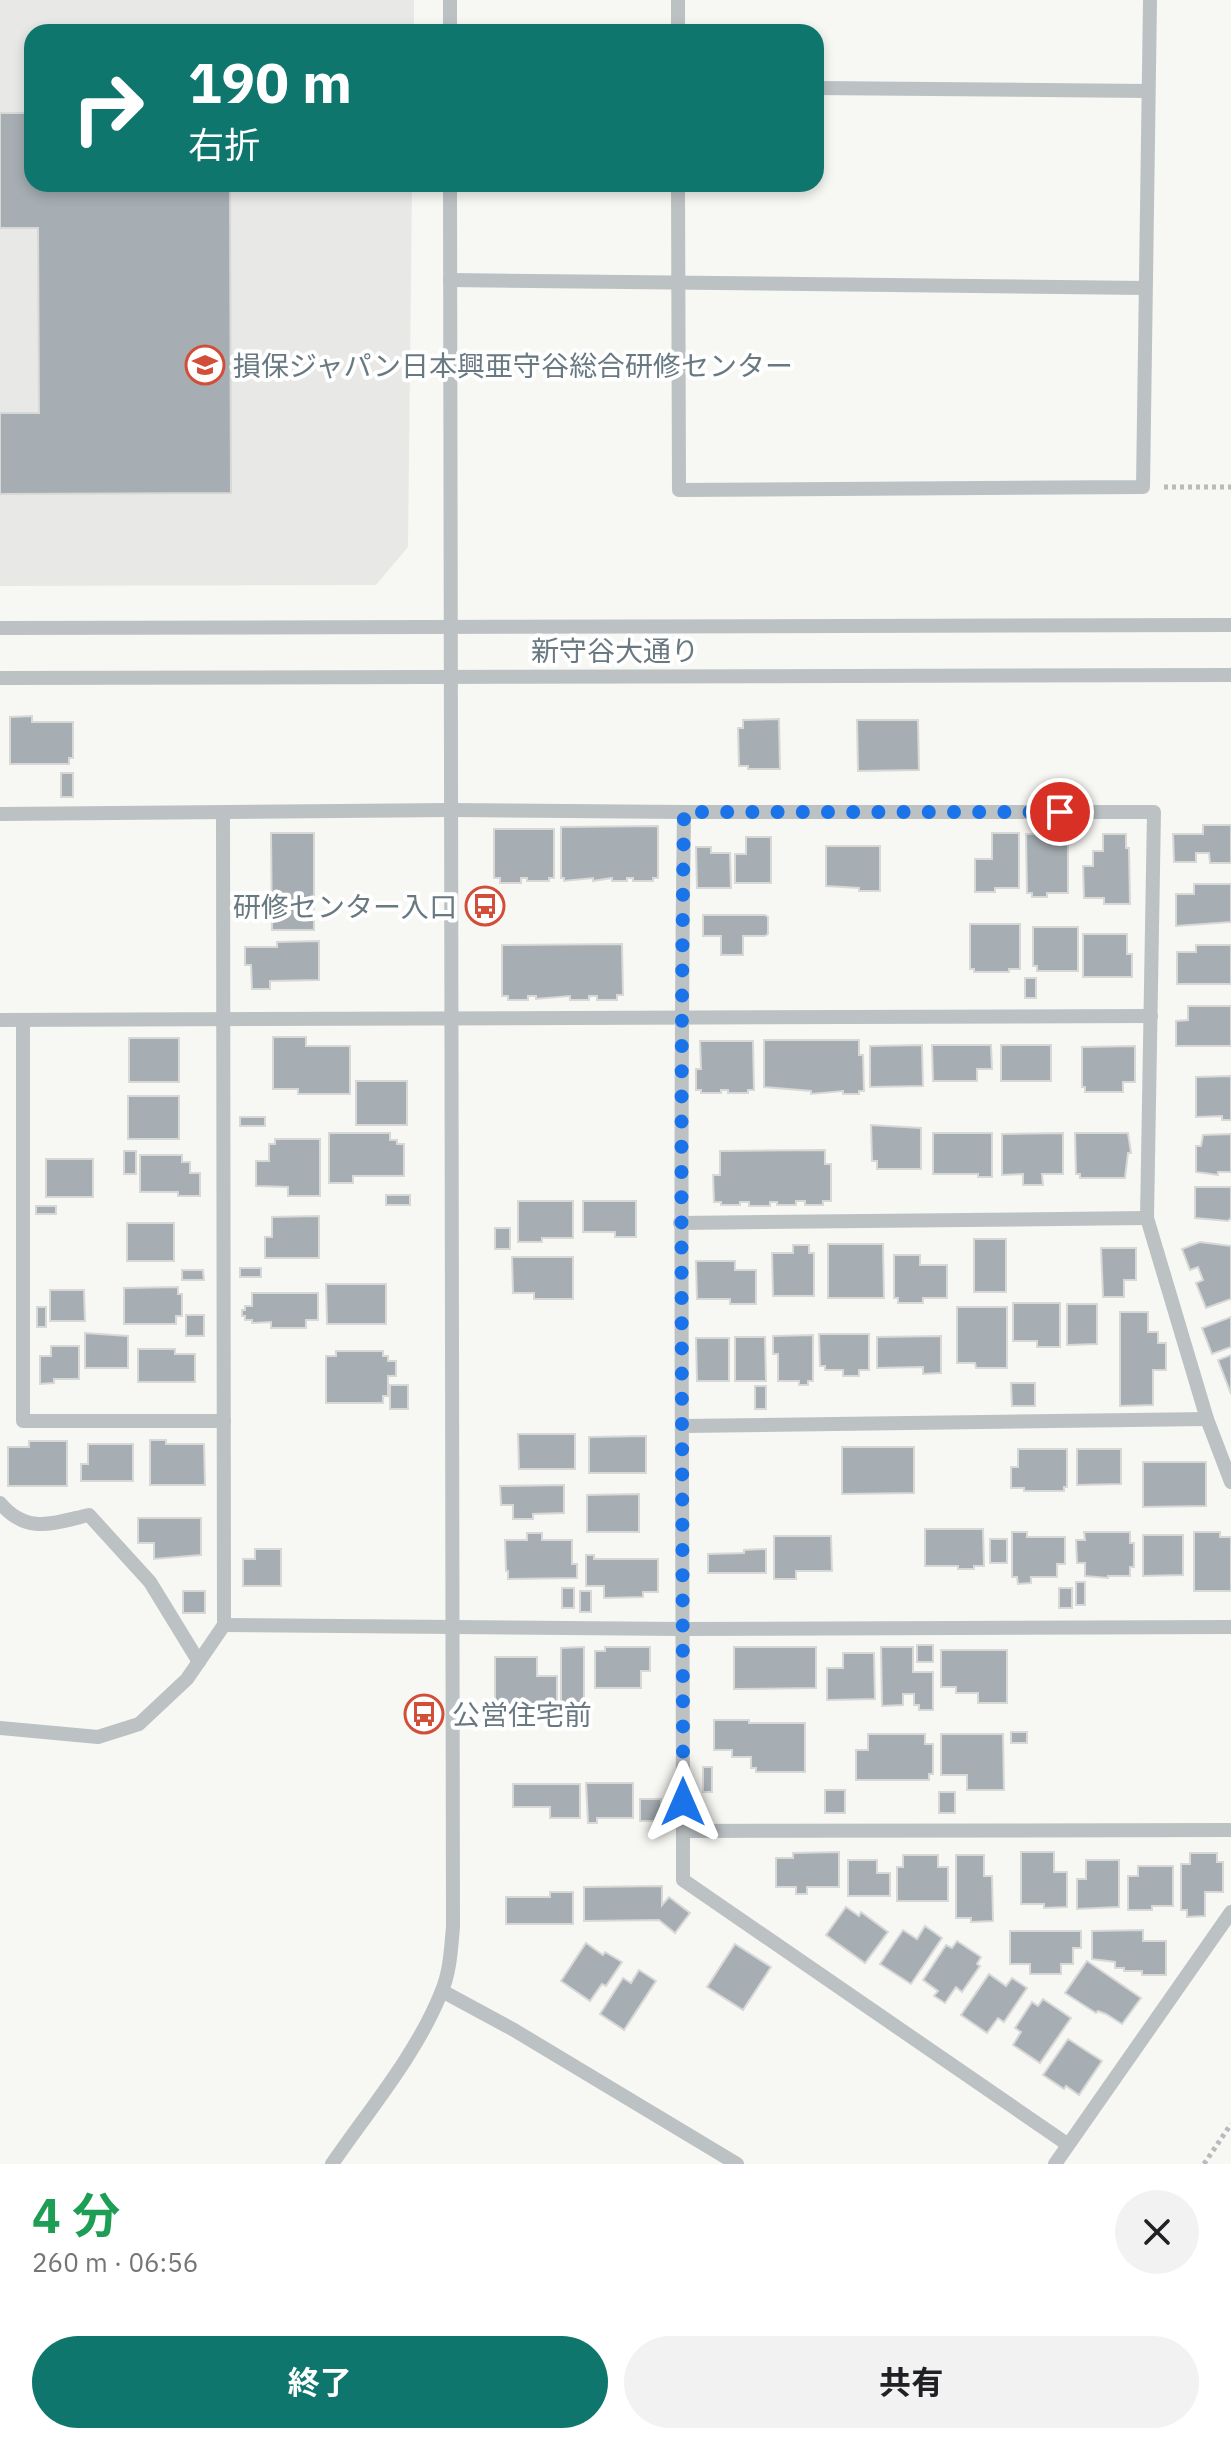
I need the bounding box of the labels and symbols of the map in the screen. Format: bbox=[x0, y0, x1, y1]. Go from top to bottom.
school or university icon: 損保ジャパン日本興亜守谷総合研修センター bbox=[184, 344, 226, 386]
place label: 損保ジャパン日本興亜守谷総合研修センター bbox=[233, 347, 793, 384]
street label: 新守谷大通り bbox=[531, 632, 699, 669]
pin bbox=[1026, 778, 1094, 846]
bus stop icon: 研修センター入口 bbox=[464, 885, 506, 927]
place label: 研修センター入口 bbox=[233, 888, 457, 925]
bus stop icon: 公営住宅前 bbox=[403, 1693, 445, 1735]
place label: 公営住宅前 bbox=[452, 1696, 592, 1733]
position arrow bbox=[641, 1760, 725, 1844]

